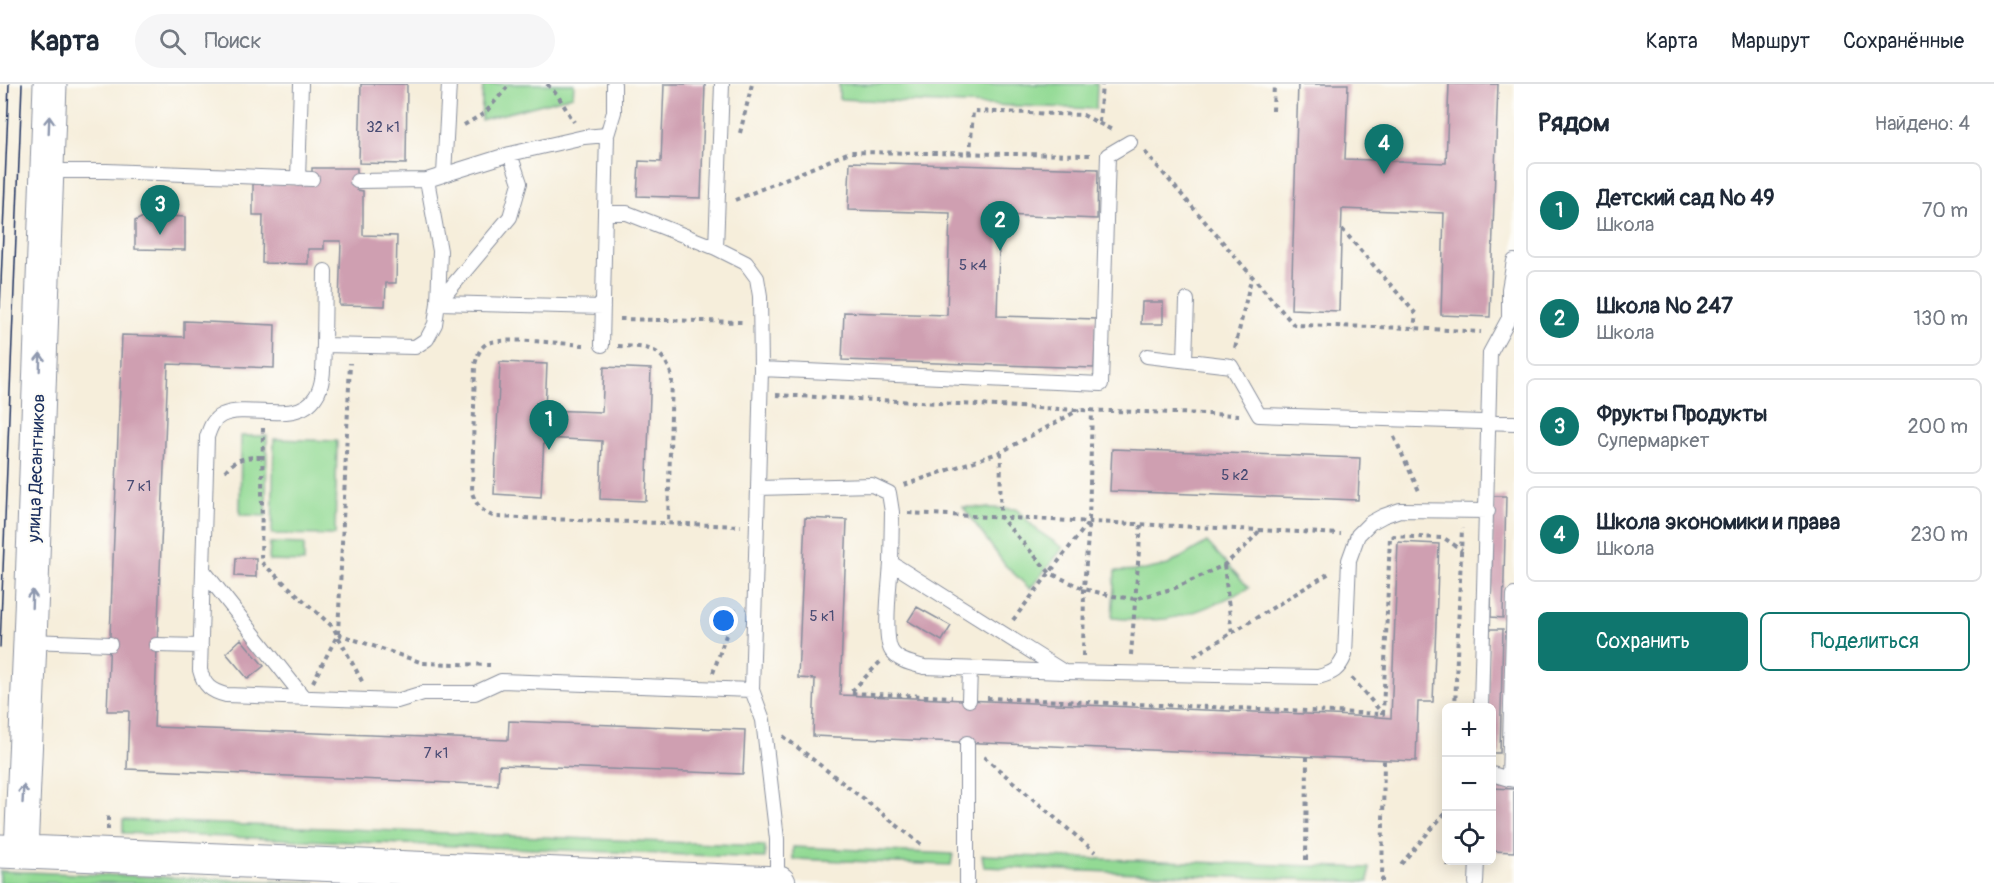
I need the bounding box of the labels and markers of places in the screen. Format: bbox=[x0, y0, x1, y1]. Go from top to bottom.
pin: 4 bbox=[1364, 124, 1404, 174]
pin: 3 bbox=[140, 186, 180, 235]
pin: 2 bbox=[980, 202, 1020, 251]
pin: 1 bbox=[530, 400, 568, 450]

